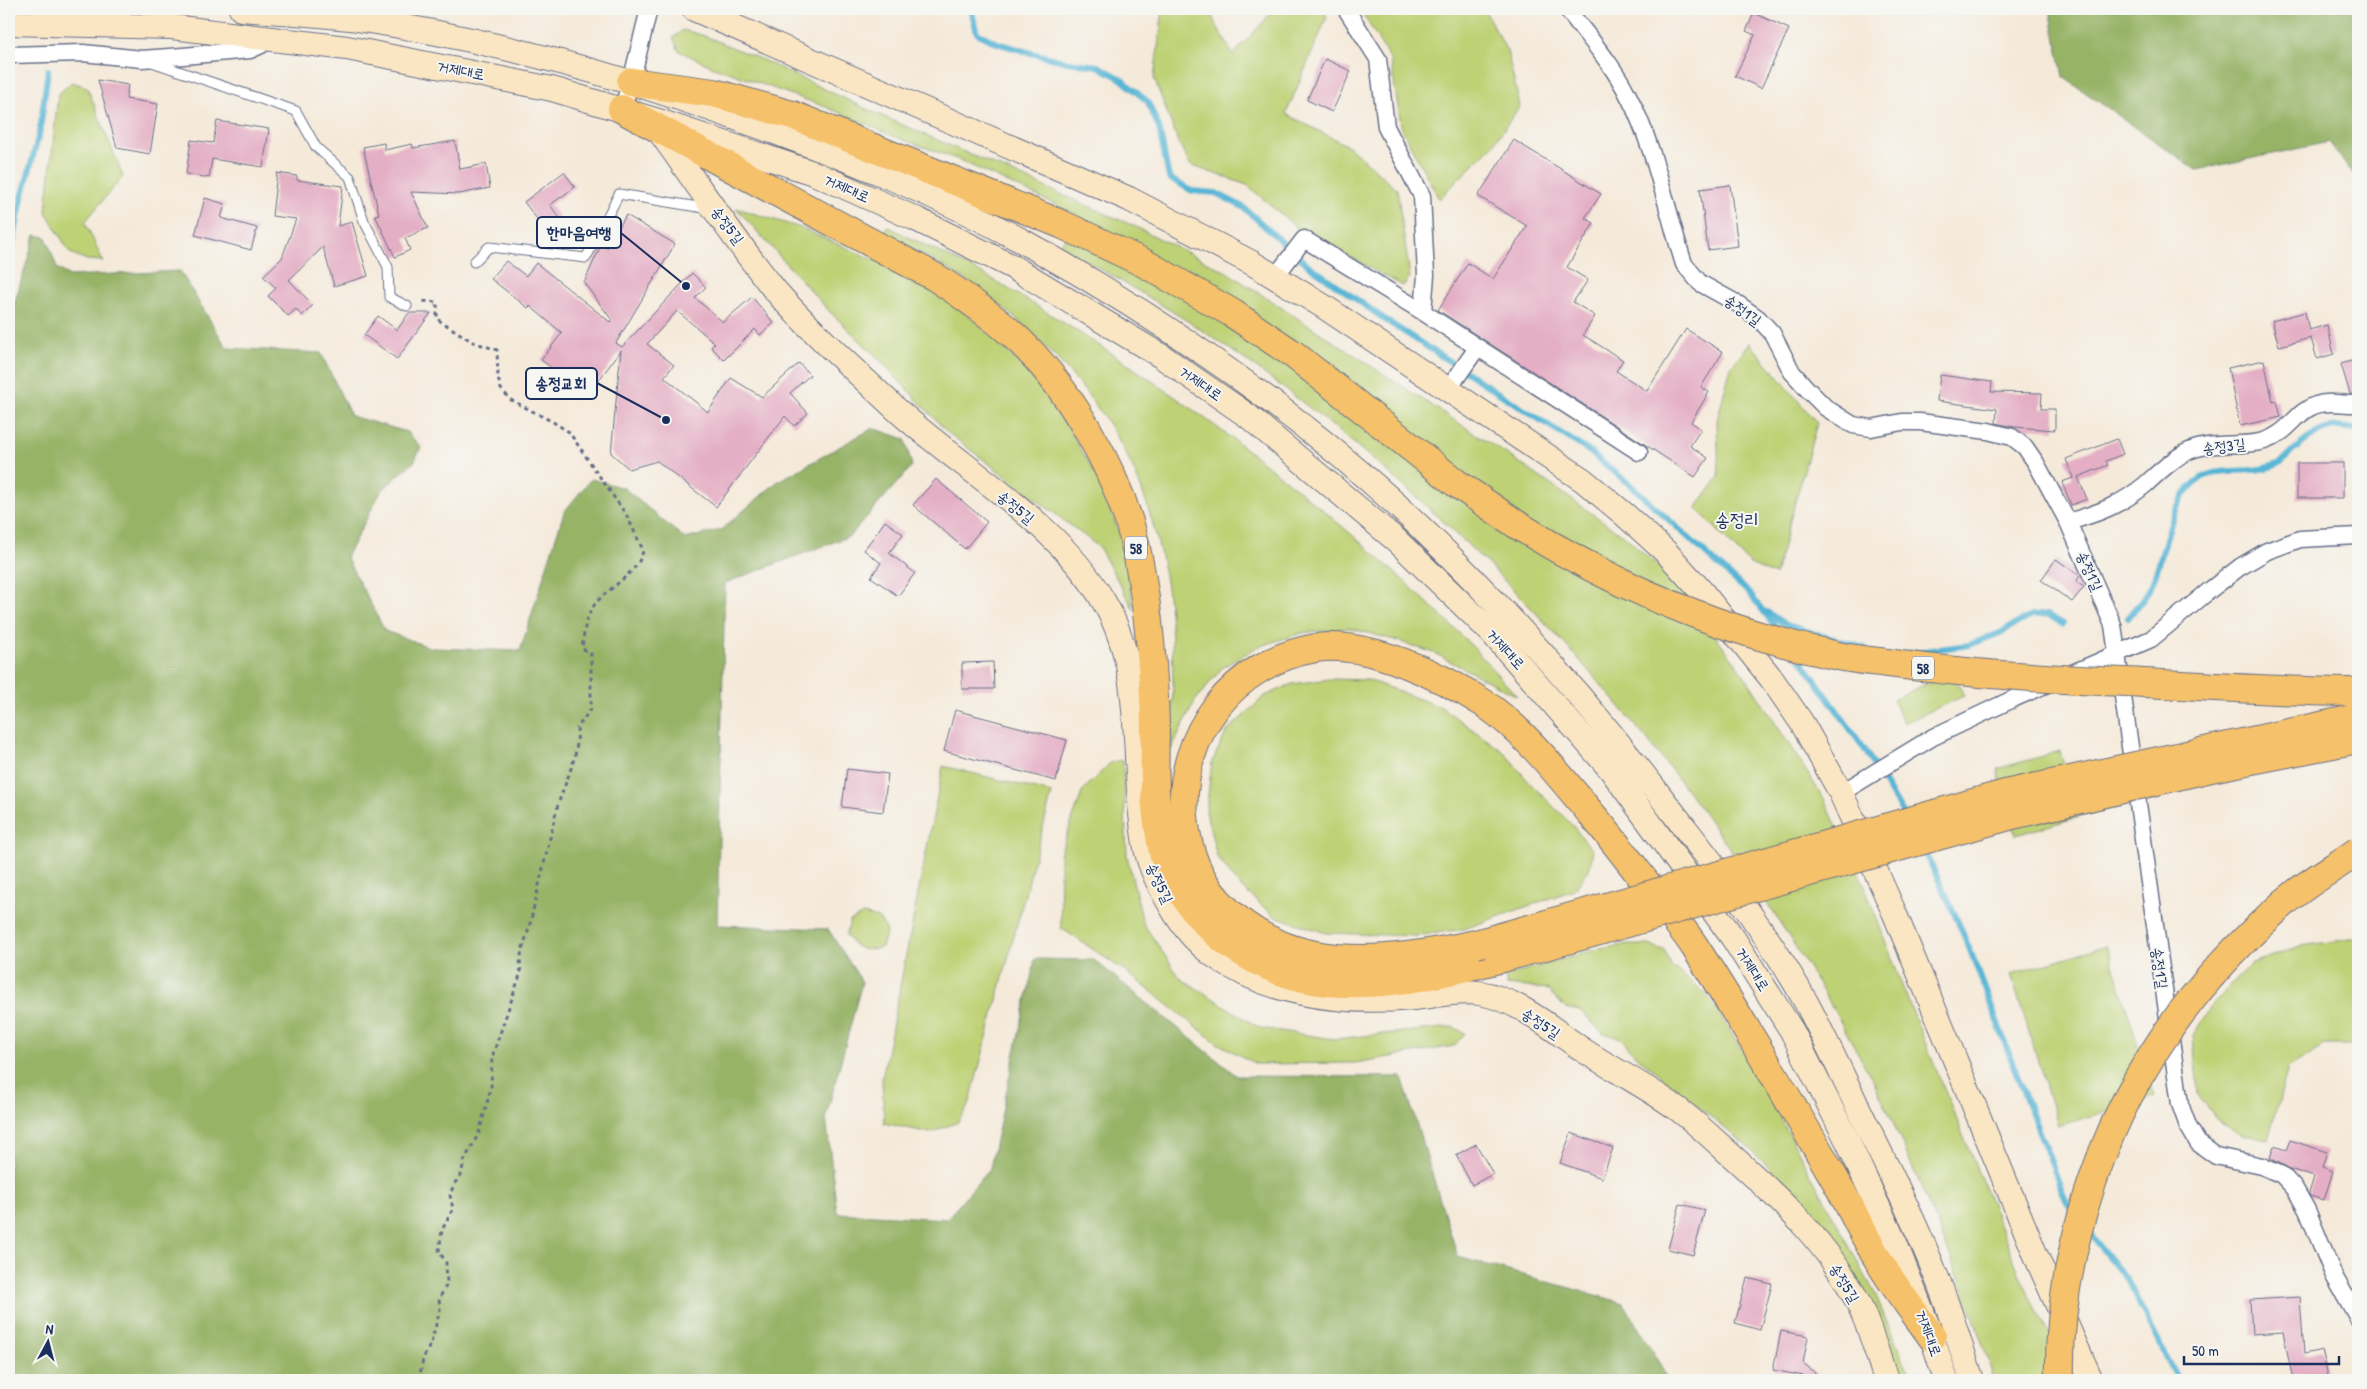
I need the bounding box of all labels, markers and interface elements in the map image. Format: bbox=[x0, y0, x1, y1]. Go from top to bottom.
street label: 거제대로 bbox=[435, 55, 487, 85]
street label: 거제대로 bbox=[821, 169, 873, 207]
street label: 송정5길 bbox=[707, 202, 749, 248]
callout: 한마음여행 bbox=[537, 217, 621, 248]
text: 한마음여행 bbox=[546, 221, 611, 243]
street label: 송정1길 bbox=[1720, 289, 1766, 331]
street label: 거제대로 bbox=[1175, 361, 1227, 405]
callout: 송정교회 bbox=[526, 368, 597, 399]
text: 송정교회 bbox=[535, 372, 587, 394]
street label: 송정3길 bbox=[2201, 433, 2247, 459]
street label: 송정5길 bbox=[993, 485, 1039, 529]
district label: 송정리 bbox=[1715, 507, 1759, 532]
road number: 58 bbox=[1125, 536, 1147, 560]
street label: 송정1길 bbox=[2072, 548, 2108, 594]
street label: 거제대로 bbox=[1482, 624, 1530, 674]
road number: 58 bbox=[1912, 656, 1934, 680]
street label: 송정5길 bbox=[1141, 859, 1179, 907]
street label: 거제대로 bbox=[1731, 943, 1775, 995]
street label: 송정1길 bbox=[2147, 946, 2173, 990]
street label: 송정5길 bbox=[1517, 1003, 1565, 1043]
street label: 송정5길 bbox=[1825, 1259, 1865, 1307]
street label: 거제대로 bbox=[1911, 1307, 1947, 1359]
north arrow bbox=[22, 1316, 72, 1366]
text: N bbox=[45, 1319, 55, 1339]
scale bar bbox=[2184, 1334, 2340, 1366]
text: 50 m bbox=[2192, 1340, 2219, 1361]

